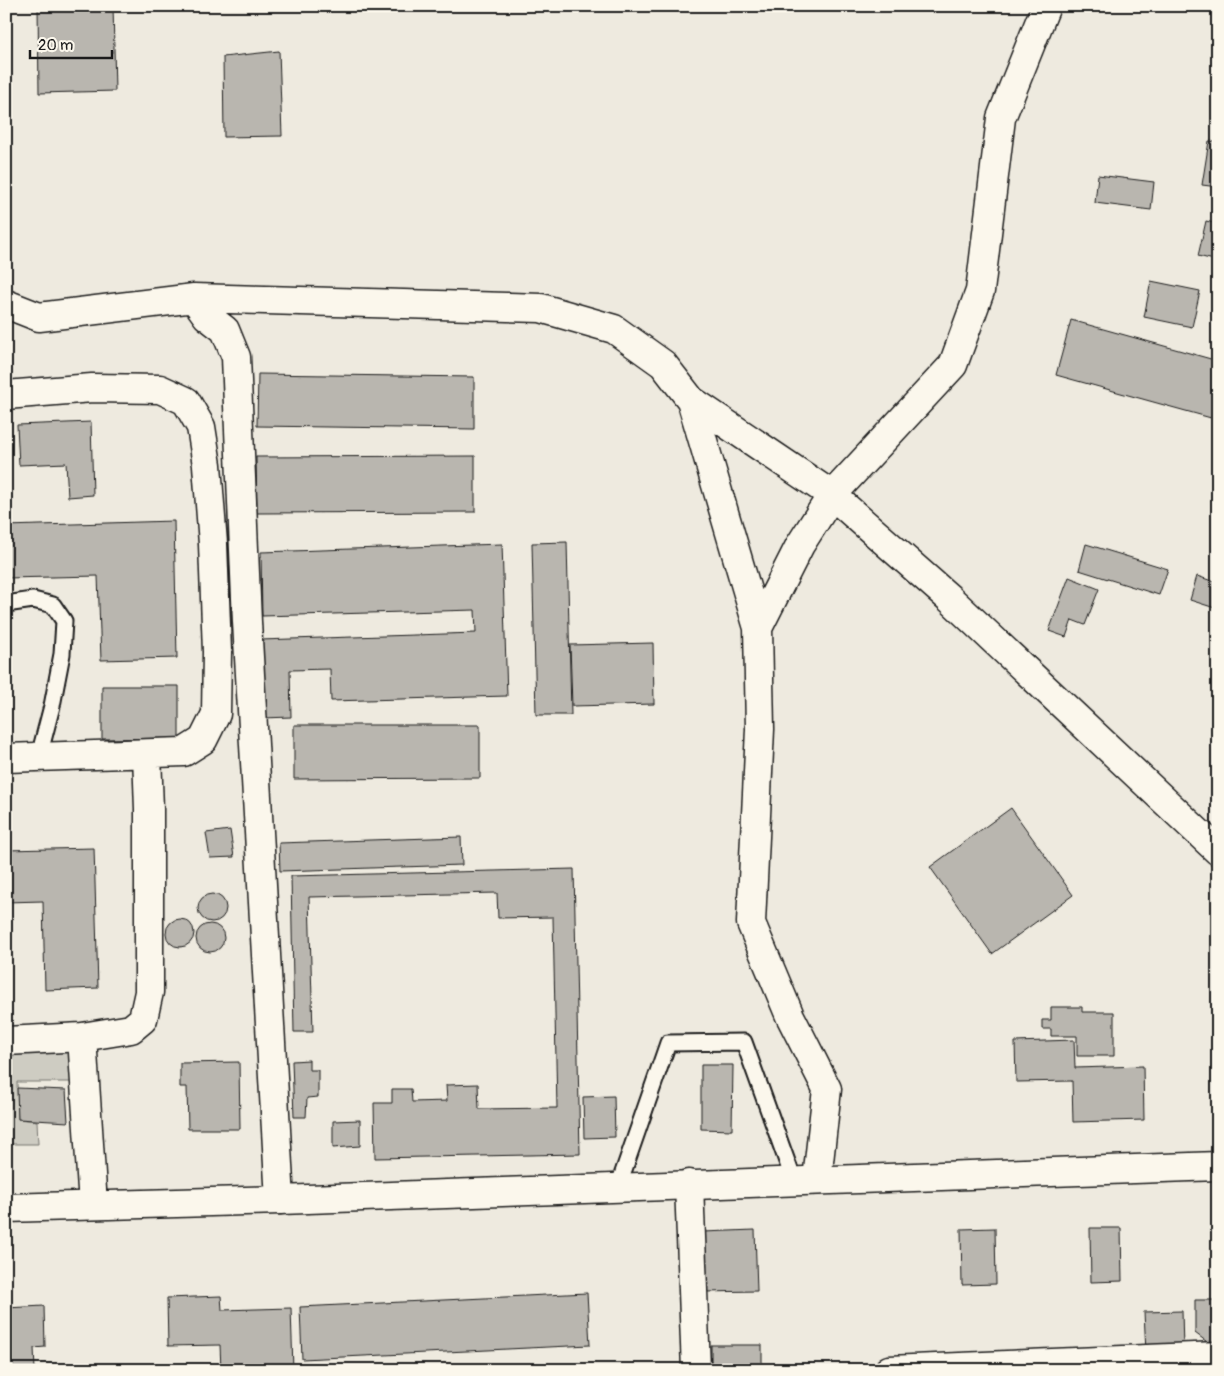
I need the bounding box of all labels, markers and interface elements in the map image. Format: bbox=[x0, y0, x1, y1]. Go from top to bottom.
scale bar bbox=[30, 28, 112, 60]
text: 20 m bbox=[38, 36, 73, 55]

